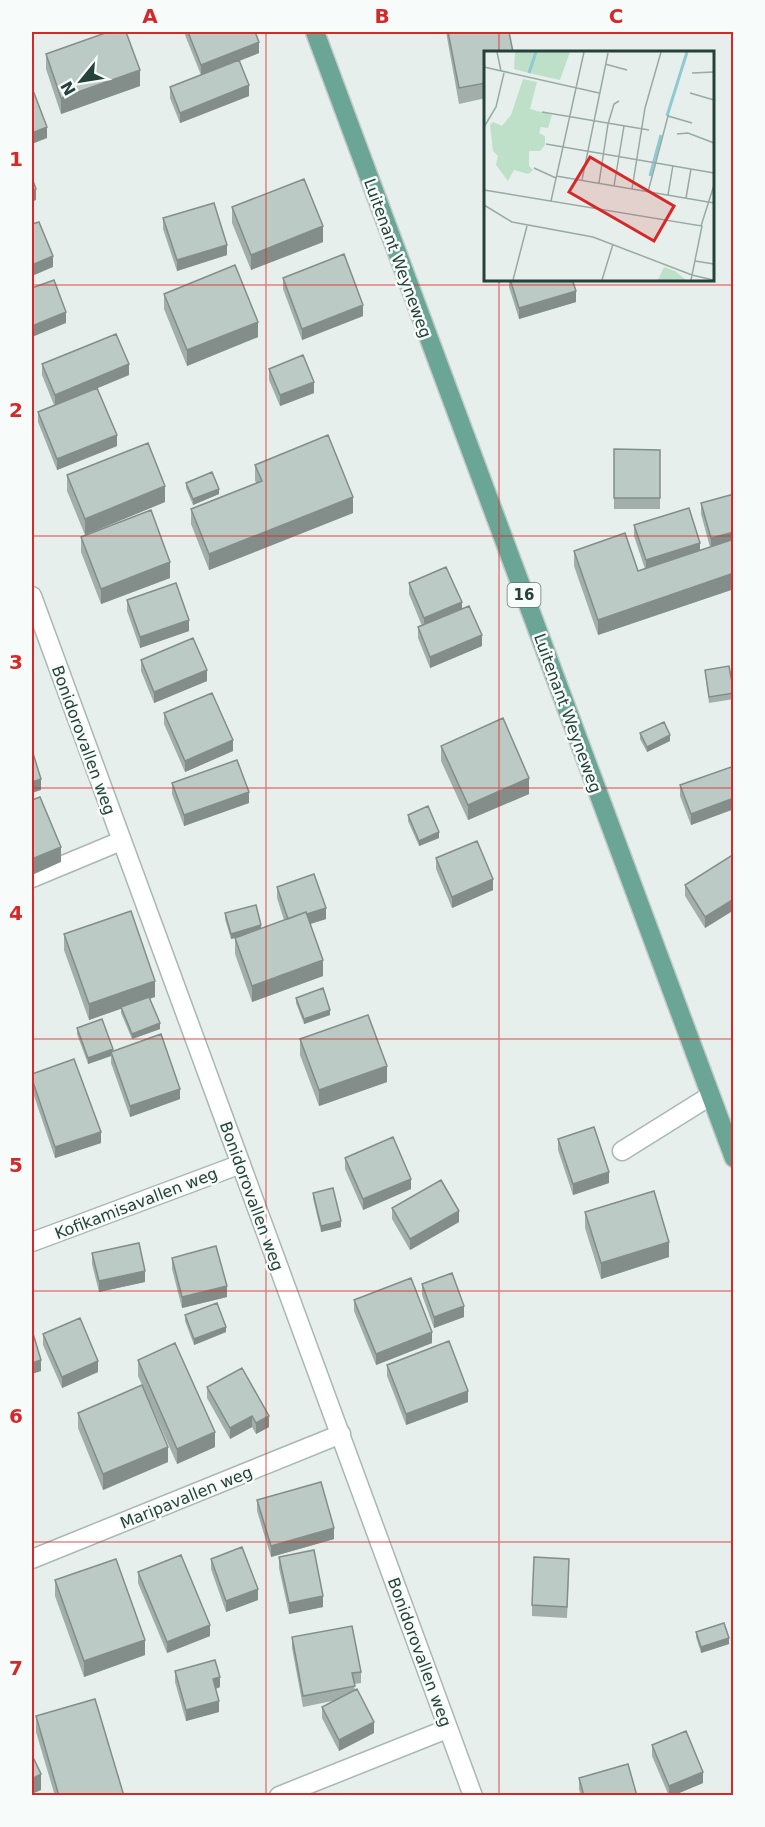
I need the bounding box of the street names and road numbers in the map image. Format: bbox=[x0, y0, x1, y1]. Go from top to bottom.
street label: Luitenant Weyneweg bbox=[360, 176, 435, 340]
road number: 16 bbox=[508, 583, 540, 607]
street label: Luitenant Weyneweg bbox=[530, 631, 605, 795]
street label: Bonidorovallen weg bbox=[48, 663, 119, 817]
street label: Bonidorovallen weg bbox=[216, 1119, 287, 1273]
street label: Kofikamisavallen weg bbox=[52, 1164, 220, 1243]
street label: Maripavallen weg bbox=[117, 1462, 255, 1533]
street label: Bonidorovallen weg bbox=[384, 1575, 455, 1729]

